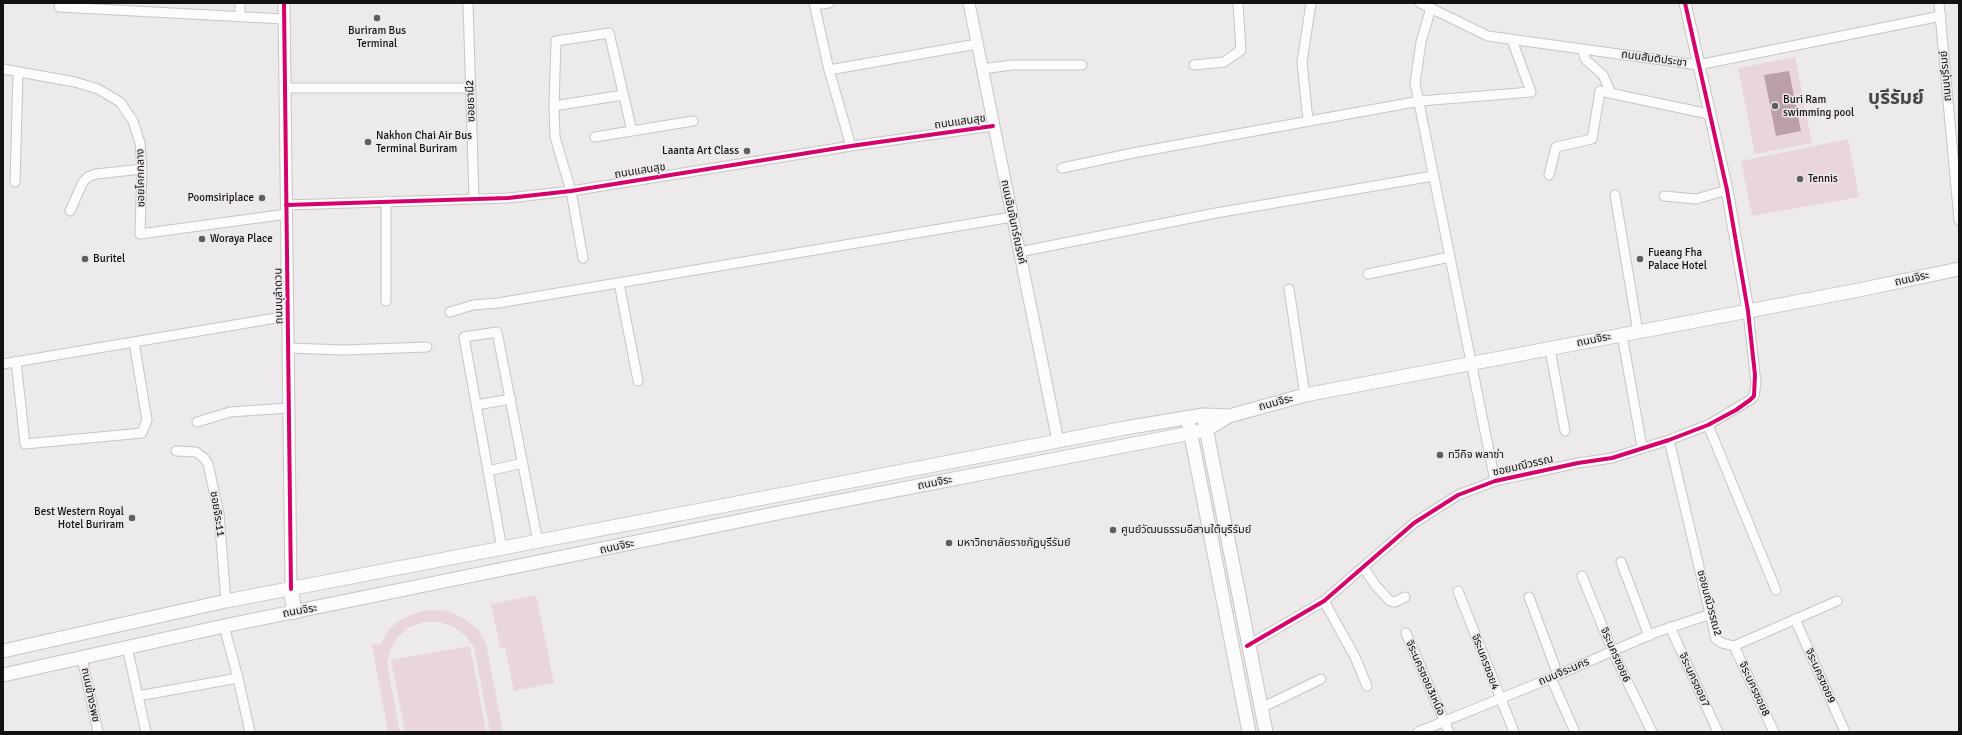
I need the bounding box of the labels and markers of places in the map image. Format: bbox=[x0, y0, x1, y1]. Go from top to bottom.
marker: Buriram Bus Terminal bbox=[372, 13, 382, 23]
place label: Buriram Bus Terminal bbox=[348, 24, 406, 50]
place label: Buri Ram swimming pool bbox=[1783, 93, 1854, 119]
marker: Buri Ram swimming pool bbox=[1770, 101, 1780, 111]
place label: Nakhon Chai Air Bus Terminal Buriram bbox=[376, 129, 472, 155]
marker: Nakhon Chai Air Bus Terminal Buriram bbox=[363, 137, 373, 147]
place label: Laanta Art Class bbox=[662, 144, 739, 158]
marker: Laanta Art Class bbox=[742, 146, 752, 156]
place label: Tennis bbox=[1808, 172, 1838, 186]
marker: Tennis bbox=[1795, 174, 1805, 184]
place label: Poomsiriplace bbox=[188, 191, 254, 205]
marker: Poomsiriplace bbox=[257, 193, 267, 203]
place label: Woraya Place bbox=[210, 232, 273, 246]
marker: Woraya Place bbox=[197, 234, 207, 244]
place label: Fueang Fha Palace Hotel bbox=[1648, 246, 1707, 272]
place label: Buritel bbox=[93, 252, 125, 266]
marker: Buritel bbox=[80, 254, 90, 264]
marker: Fueang Fha Palace Hotel bbox=[1635, 254, 1645, 264]
place label: ทวีกิจ พลาซ่า bbox=[1448, 448, 1504, 462]
marker: ทวีกิจ พลาซ่า bbox=[1435, 450, 1445, 460]
place label: Best Western Royal Hotel Buriram bbox=[34, 505, 124, 531]
marker: Best Western Royal Hotel Buriram bbox=[127, 513, 137, 523]
place label: ศูนย์วัฒนธรรมอีสานใต้บุรีรัมย์ bbox=[1121, 523, 1251, 537]
marker: ศูนย์วัฒนธรรมอีสานใต้บุรีรัมย์ bbox=[1108, 525, 1118, 535]
place label: มหาวิทยาลัยราชภัฏบุรีรัมย์ bbox=[957, 536, 1070, 550]
marker: มหาวิทยาลัยราชภัฏบุรีรัมย์ bbox=[944, 538, 954, 548]

